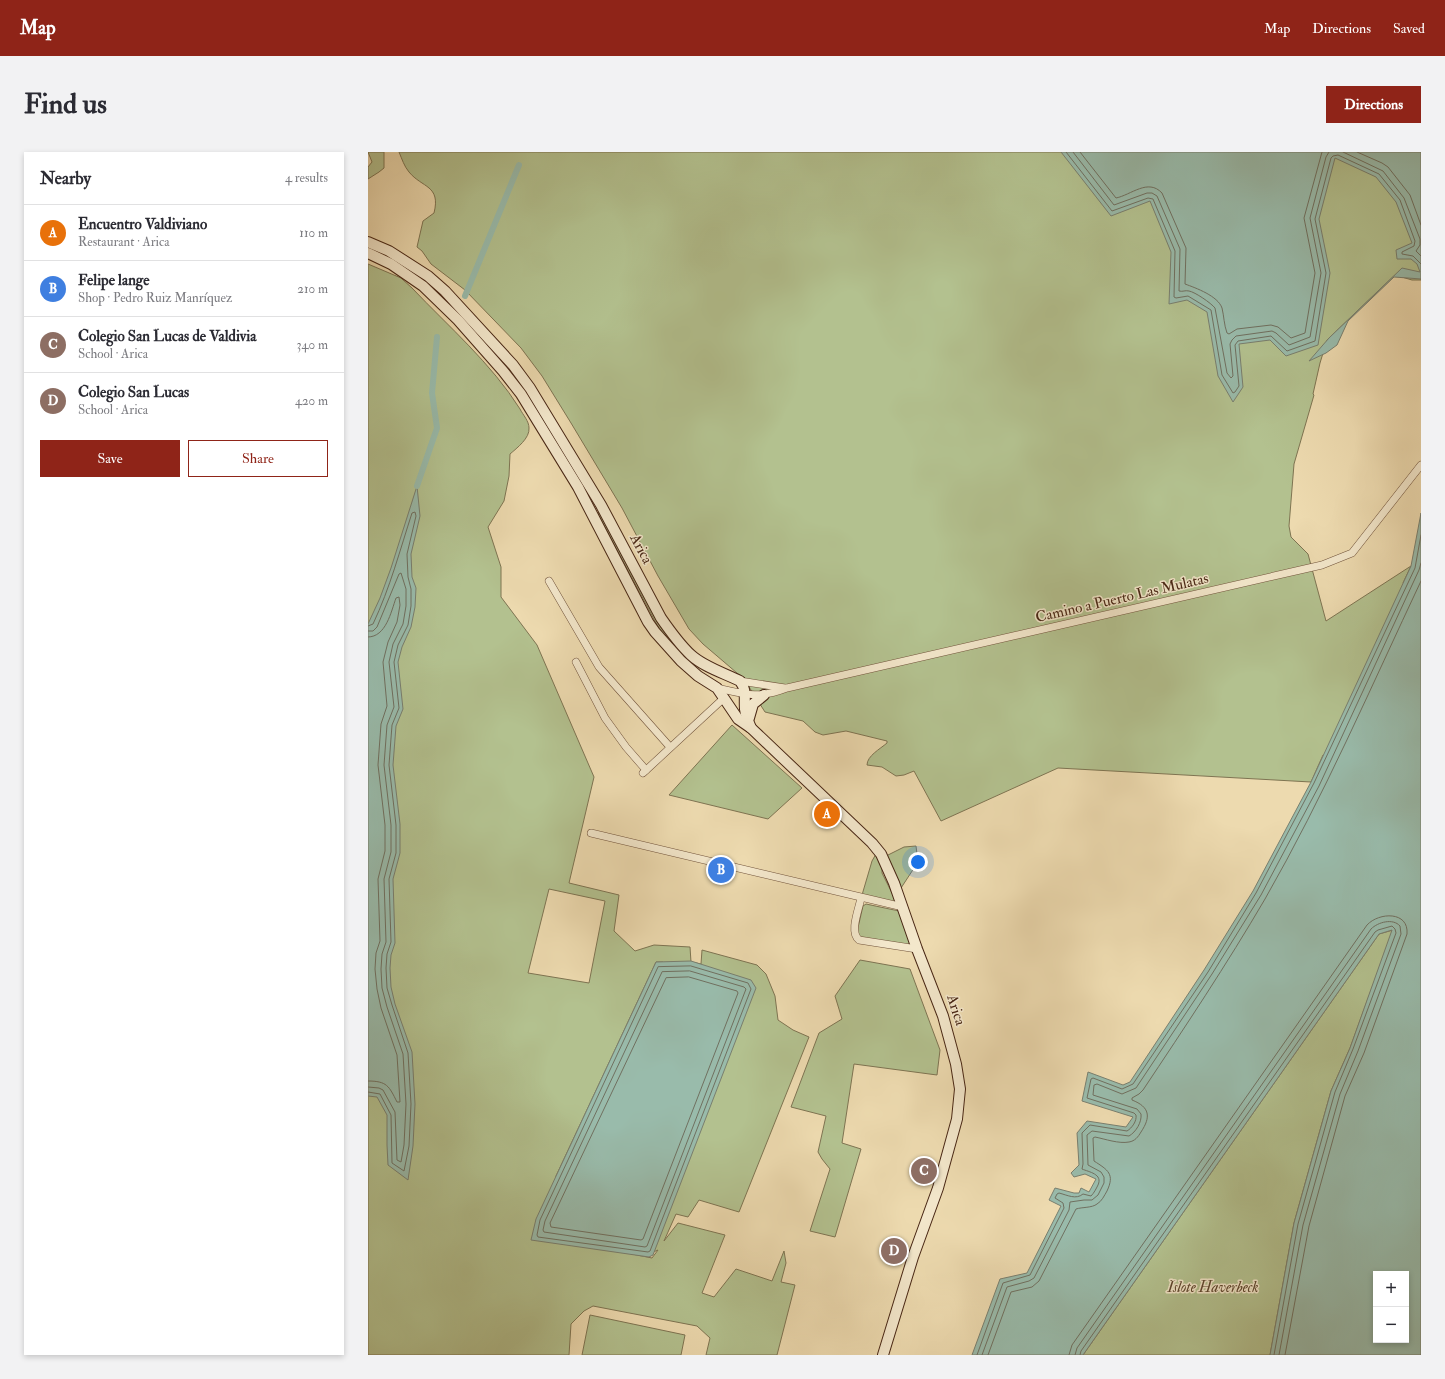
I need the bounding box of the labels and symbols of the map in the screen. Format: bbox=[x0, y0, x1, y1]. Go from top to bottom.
street label: Arica bbox=[625, 530, 657, 568]
street label: Camino a Puerto Las Mulatas bbox=[1034, 569, 1210, 627]
pin: A bbox=[814, 799, 840, 829]
your location bbox=[908, 852, 928, 872]
pin: B bbox=[708, 855, 734, 885]
street label: Arica bbox=[942, 991, 970, 1029]
pin: C bbox=[911, 1156, 937, 1186]
pin: D bbox=[881, 1236, 907, 1266]
park label: Islote Haverbeck bbox=[1166, 1278, 1259, 1297]

